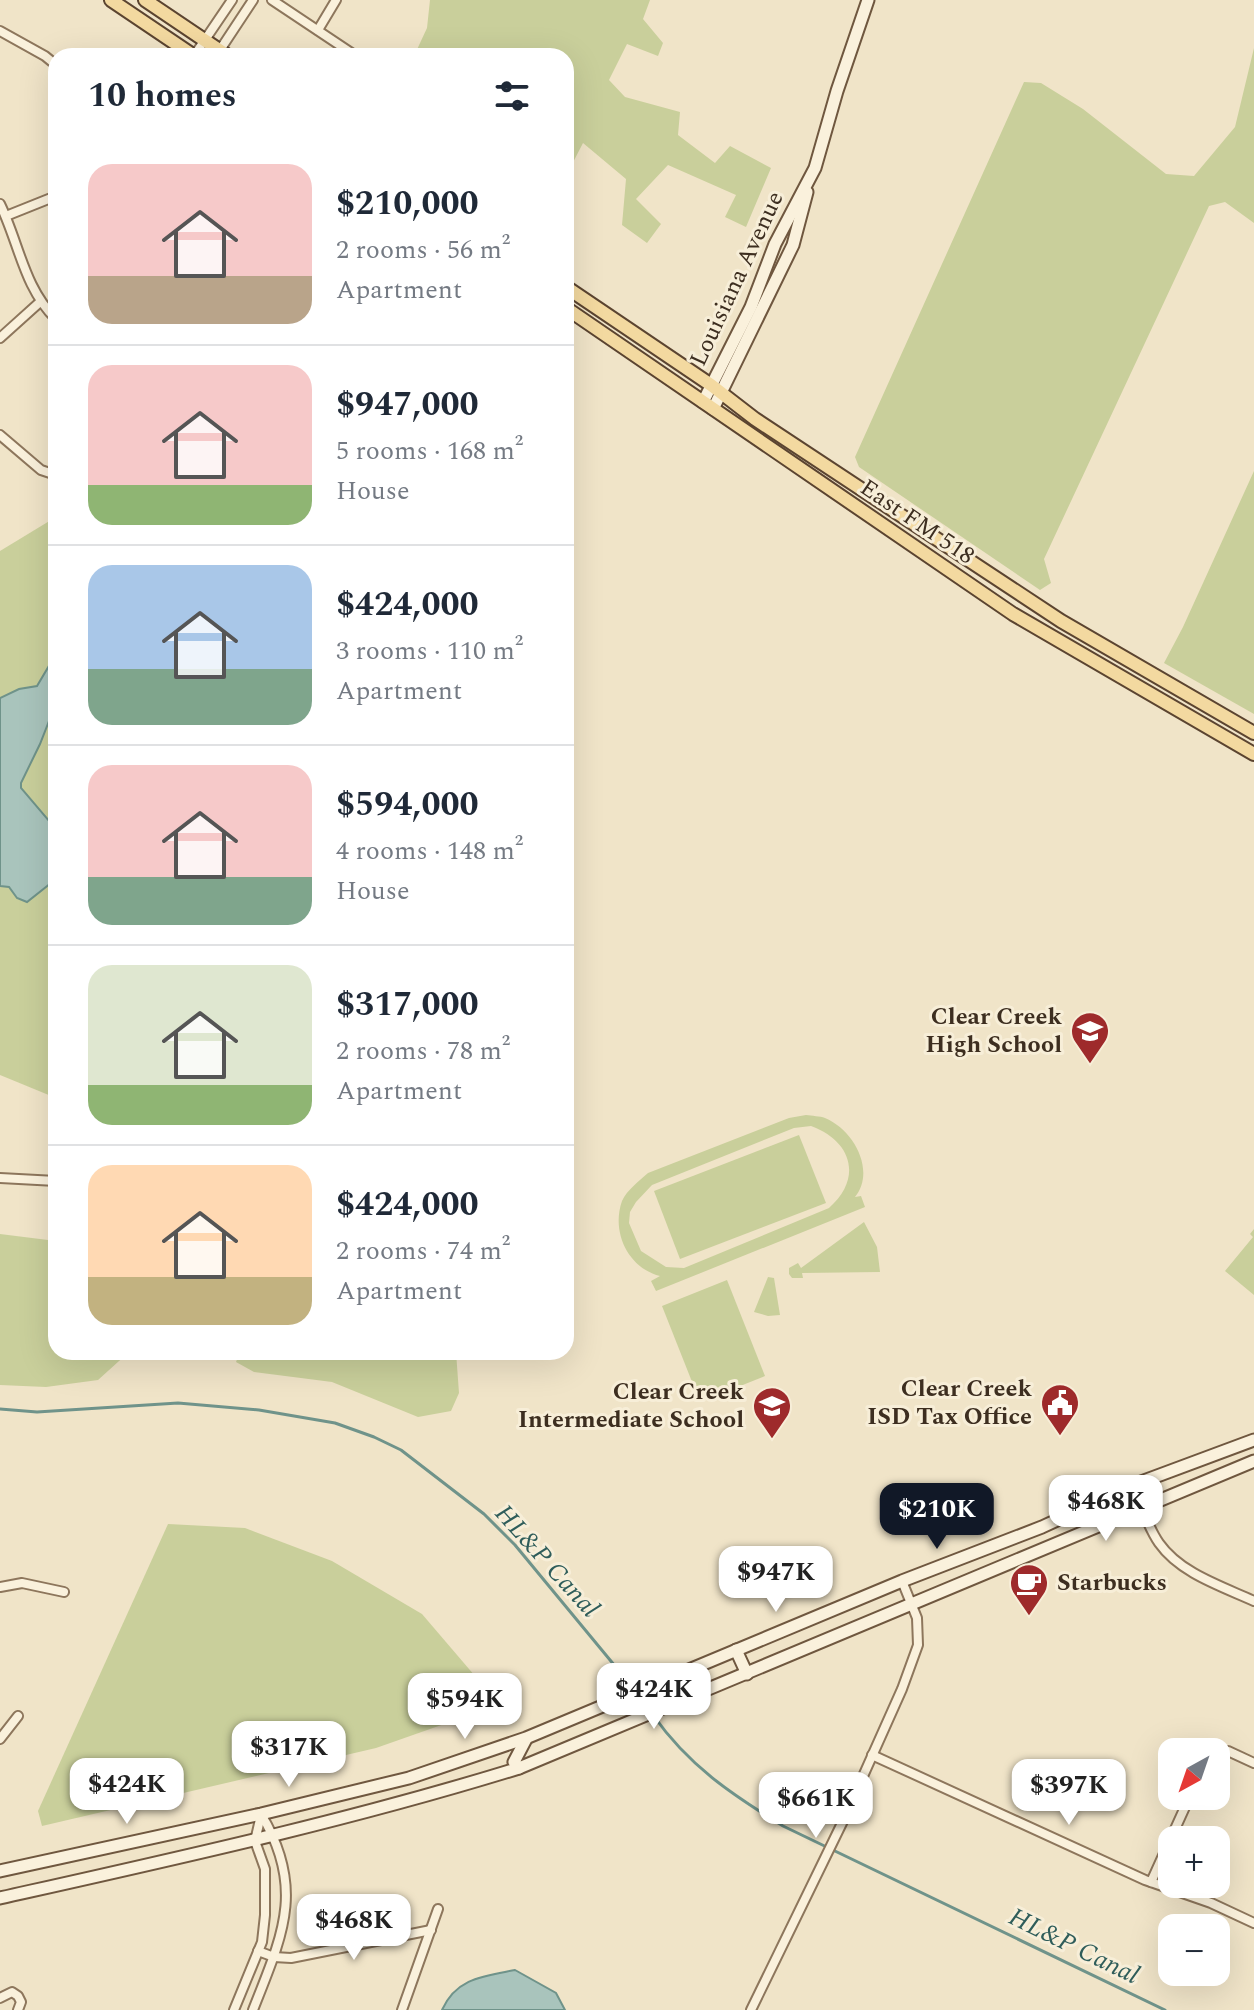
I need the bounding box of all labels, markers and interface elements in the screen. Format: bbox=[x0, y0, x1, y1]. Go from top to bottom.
text: 10 homes bbox=[88, 70, 237, 122]
icon: filters bbox=[490, 74, 534, 118]
text: $210,000 bbox=[336, 178, 479, 230]
street label: Louisiana Avenue bbox=[681, 186, 793, 372]
icon: home bbox=[152, 196, 248, 292]
text: 2 rooms · 56 m² bbox=[336, 230, 510, 270]
text: Apartment bbox=[336, 270, 462, 310]
text: $947,000 bbox=[336, 379, 479, 431]
icon: home bbox=[152, 397, 248, 493]
text: 5 rooms · 168 m² bbox=[336, 431, 523, 471]
street label: East FM 518 bbox=[852, 470, 982, 574]
text: House bbox=[336, 471, 410, 511]
text: $424,000 bbox=[336, 579, 479, 631]
icon: home bbox=[152, 597, 248, 693]
text: 3 rooms · 110 m² bbox=[336, 631, 523, 671]
text: Apartment bbox=[336, 671, 462, 711]
text: $594,000 bbox=[336, 779, 479, 831]
icon: home bbox=[152, 797, 248, 893]
text: 4 rooms · 148 m² bbox=[336, 831, 523, 871]
text: House bbox=[336, 871, 410, 911]
text: $317,000 bbox=[336, 979, 479, 1031]
icon: home bbox=[152, 997, 248, 1093]
place label: Clear Creek High School bbox=[926, 999, 1063, 1063]
school or university icon: Clear Creek High School bbox=[1069, 1010, 1111, 1065]
text: 2 rooms · 78 m² bbox=[336, 1031, 510, 1071]
text: Apartment bbox=[336, 1071, 462, 1111]
text: $424,000 bbox=[336, 1179, 479, 1231]
icon: home bbox=[152, 1197, 248, 1293]
text: 2 rooms · 74 m² bbox=[336, 1231, 510, 1271]
text: Apartment bbox=[336, 1271, 462, 1311]
place label: Clear Creek ISD Tax Office bbox=[867, 1371, 1033, 1435]
place label: Clear Creek Intermediate School bbox=[518, 1374, 745, 1438]
public building icon: Clear Creek ISD Tax Office bbox=[1039, 1382, 1081, 1437]
school or university icon: Clear Creek Intermediate School bbox=[751, 1385, 793, 1440]
pin: $468K bbox=[1050, 1475, 1162, 1543]
text: $468K bbox=[1067, 1481, 1145, 1521]
pin: $210K bbox=[881, 1483, 993, 1551]
text: $210K bbox=[898, 1489, 976, 1529]
water label: HL&P Canal bbox=[485, 1495, 609, 1627]
pin: $947K bbox=[720, 1546, 832, 1614]
text: $947K bbox=[737, 1552, 815, 1592]
cafe icon: Starbucks bbox=[1008, 1562, 1050, 1617]
place label: Starbucks bbox=[1057, 1565, 1167, 1601]
pin: $424K bbox=[598, 1663, 710, 1731]
text: $424K bbox=[615, 1669, 693, 1709]
pin: $594K bbox=[409, 1673, 521, 1741]
text: $594K bbox=[426, 1679, 504, 1719]
pin: $317K bbox=[233, 1721, 345, 1789]
text: $317K bbox=[250, 1727, 328, 1767]
north arrow bbox=[1158, 1738, 1230, 1810]
map controls bbox=[1158, 1738, 1230, 1986]
pin: $424K bbox=[71, 1758, 183, 1826]
pin: $397K bbox=[1013, 1759, 1125, 1827]
text: $424K bbox=[88, 1764, 166, 1804]
text: $397K bbox=[1030, 1765, 1108, 1805]
pin: $661K bbox=[760, 1772, 872, 1840]
text: $661K bbox=[777, 1778, 855, 1818]
button: + bbox=[1158, 1826, 1230, 1898]
pin: $468K bbox=[298, 1894, 410, 1962]
water label: HL&P Canal bbox=[1002, 1897, 1146, 1995]
text: $468K bbox=[315, 1900, 393, 1940]
button: − bbox=[1158, 1914, 1230, 1986]

